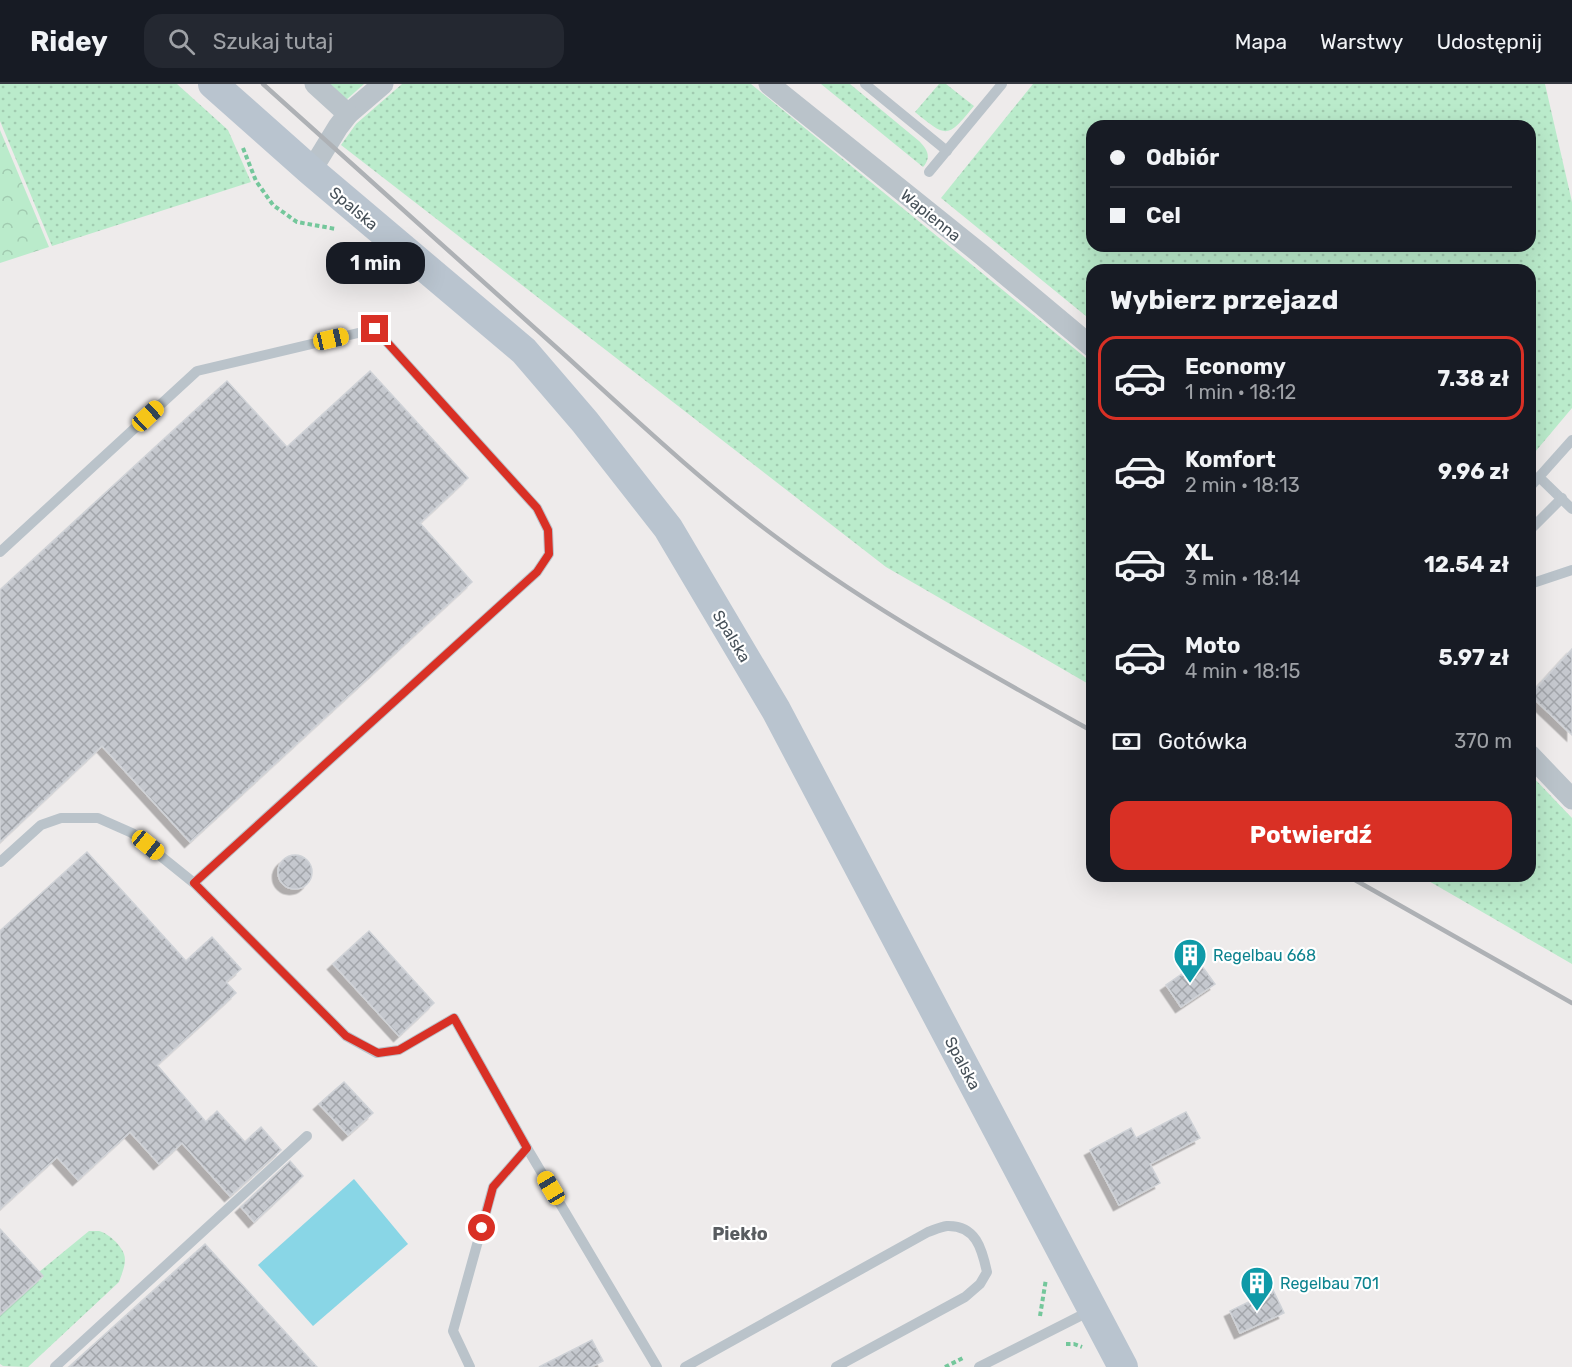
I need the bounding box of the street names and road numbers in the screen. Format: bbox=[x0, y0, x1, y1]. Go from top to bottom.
street label: Spalska bbox=[326, 183, 382, 234]
street label: Wapienna bbox=[897, 185, 965, 245]
street label: Spalska bbox=[709, 607, 754, 666]
street label: Spalska bbox=[941, 1033, 984, 1093]

